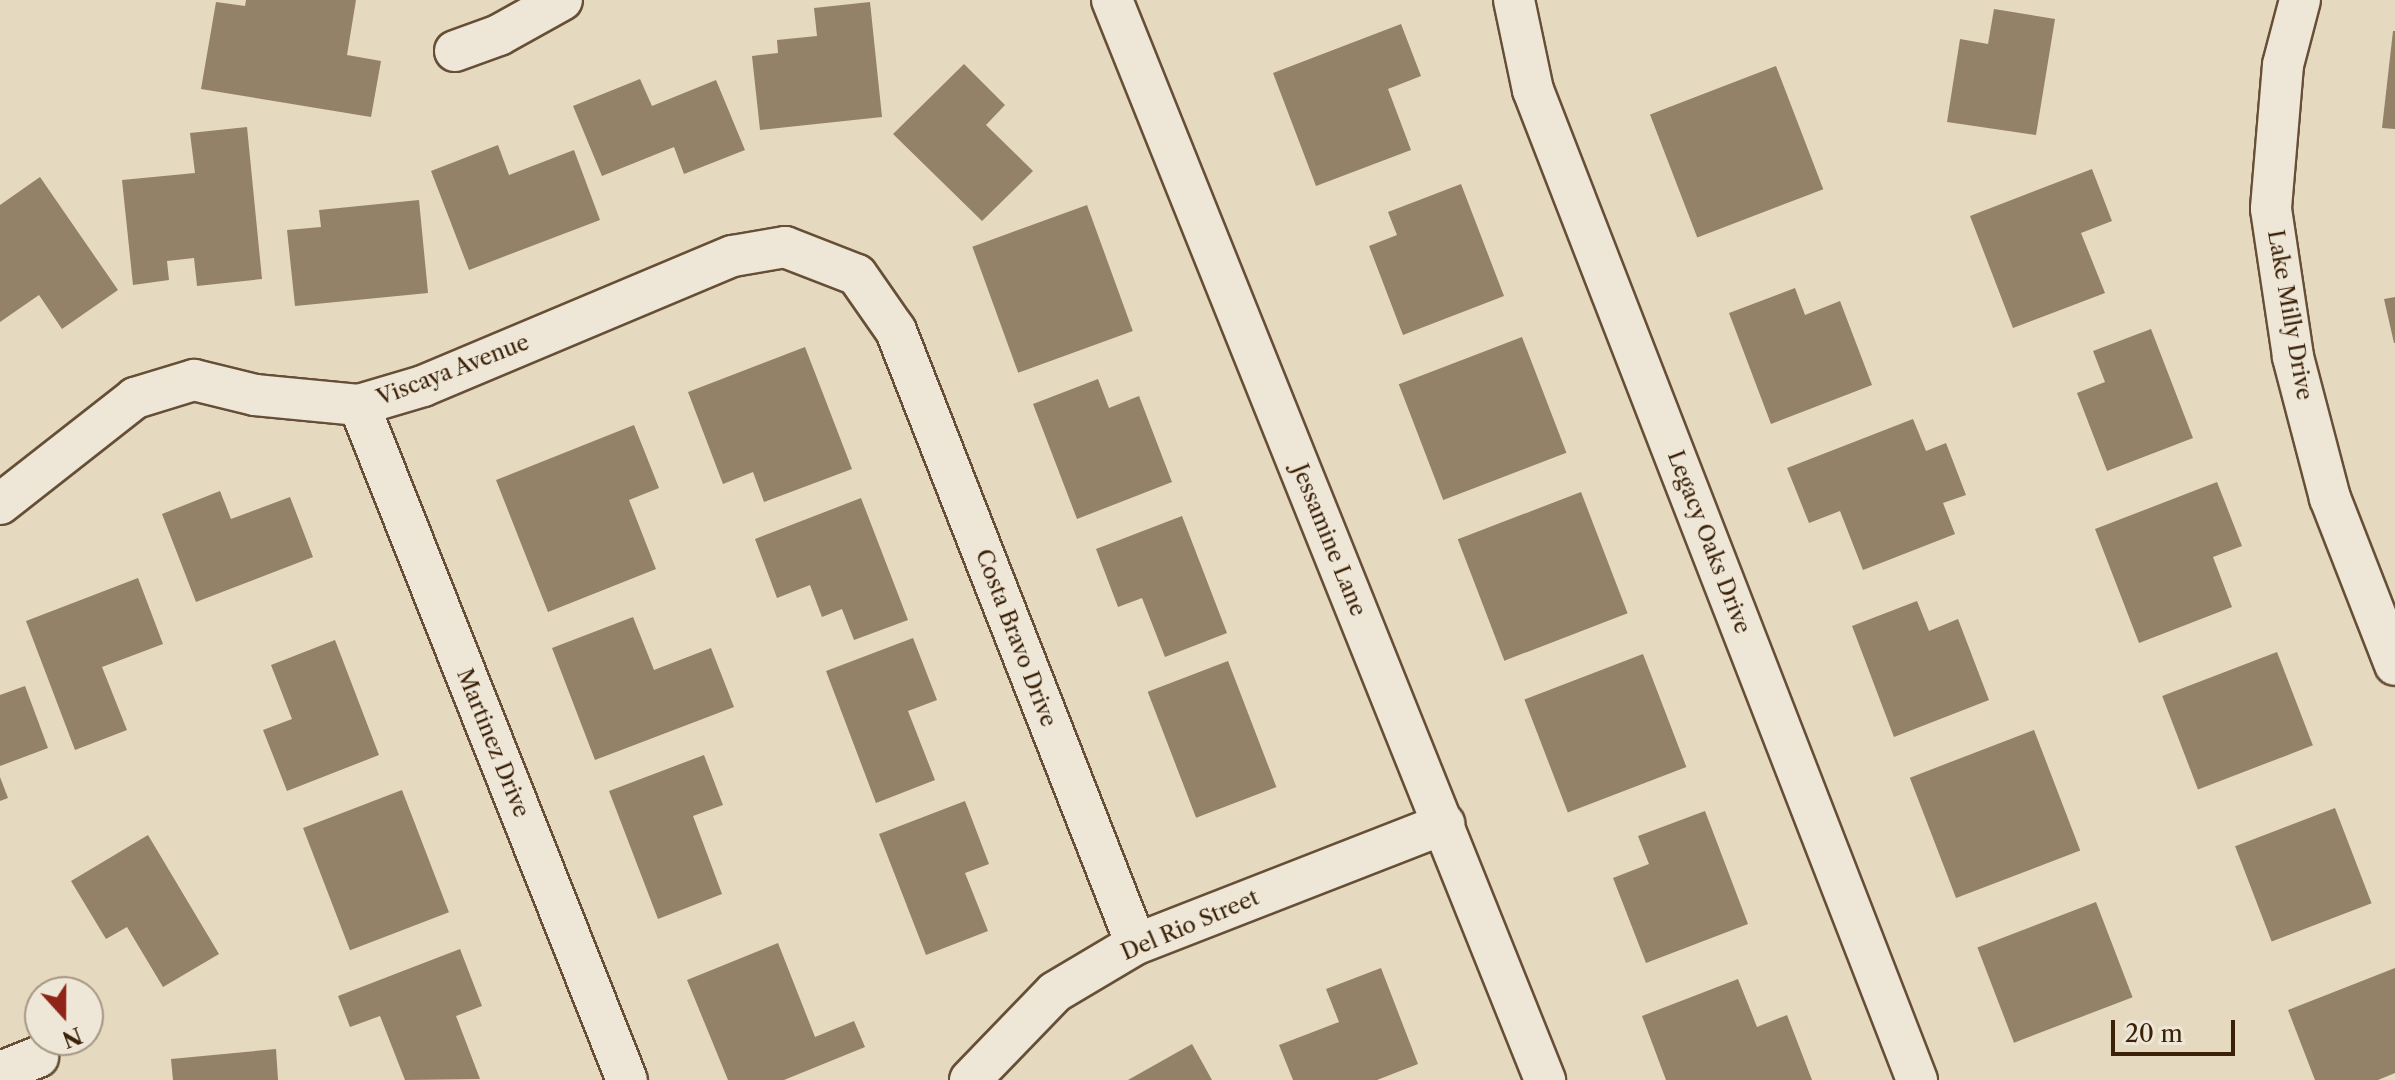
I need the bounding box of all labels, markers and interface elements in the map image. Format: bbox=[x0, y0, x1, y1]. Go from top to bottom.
street label: Lake Milly Drive bbox=[2262, 227, 2318, 403]
street label: Viscaya Avenue bbox=[373, 329, 533, 411]
street label: Legacy Oaks Drive bbox=[1662, 447, 1756, 637]
street label: Jessamine Lane bbox=[1286, 460, 1372, 620]
street label: Costa Bravo Drive bbox=[970, 545, 1062, 731]
street label: Martinez Drive bbox=[451, 665, 535, 821]
street label: Del Rio Street bbox=[1117, 884, 1263, 966]
north arrow bbox=[24, 976, 104, 1056]
scale bar bbox=[2115, 1004, 2239, 1054]
text: 20 m bbox=[2125, 1019, 2183, 1048]
text: N bbox=[58, 1021, 86, 1053]

